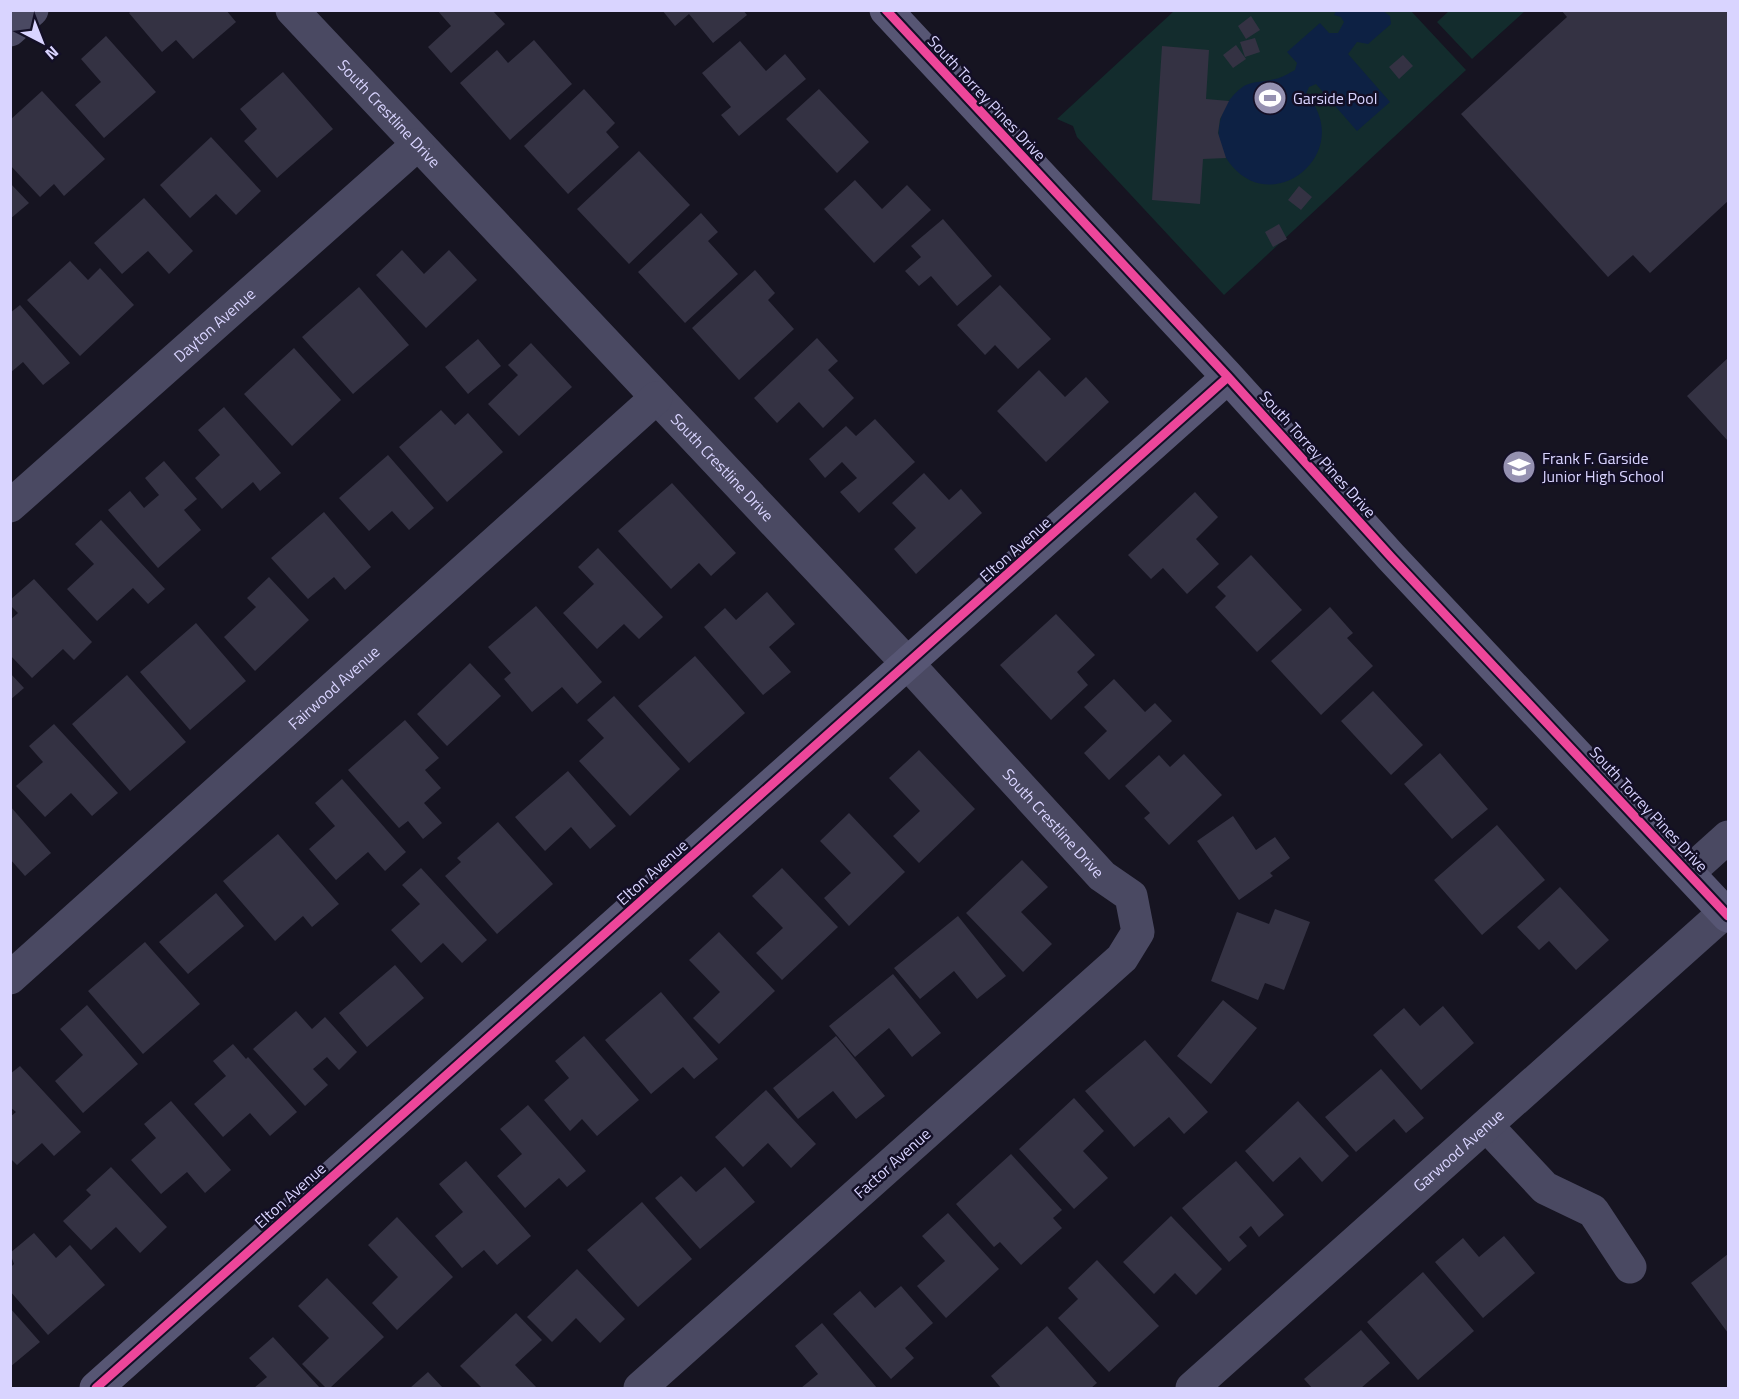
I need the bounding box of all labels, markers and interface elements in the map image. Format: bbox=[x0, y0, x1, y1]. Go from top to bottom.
north arrow bbox=[12, 12, 72, 72]
street label: South Torrey Pines Drive bbox=[922, 30, 1052, 166]
text: N bbox=[40, 41, 64, 66]
street label: South Crestline Drive bbox=[332, 54, 446, 173]
sports icon: Garside Pool bbox=[1252, 80, 1288, 116]
place label: Garside Pool bbox=[1293, 86, 1377, 110]
street label: Dayton Avenue bbox=[168, 282, 260, 368]
street label: South Torrey Pines Drive bbox=[1254, 385, 1382, 523]
street label: South Crestline Drive bbox=[666, 408, 780, 527]
place label: Frank F. Garside Junior High School bbox=[1542, 446, 1664, 488]
school or university icon: Frank F. Garside Junior High School bbox=[1501, 449, 1537, 485]
street label: Elton Avenue bbox=[974, 510, 1056, 588]
street label: Fairwood Avenue bbox=[282, 640, 385, 735]
street label: South Torrey Pines Drive bbox=[1584, 741, 1714, 877]
street label: South Crestline Drive bbox=[997, 763, 1110, 883]
street label: Elton Avenue bbox=[611, 833, 693, 911]
street label: Garwood Avenue bbox=[1408, 1103, 1509, 1197]
street label: Factor Avenue bbox=[848, 1122, 936, 1204]
street label: Elton Avenue bbox=[249, 1156, 331, 1234]

